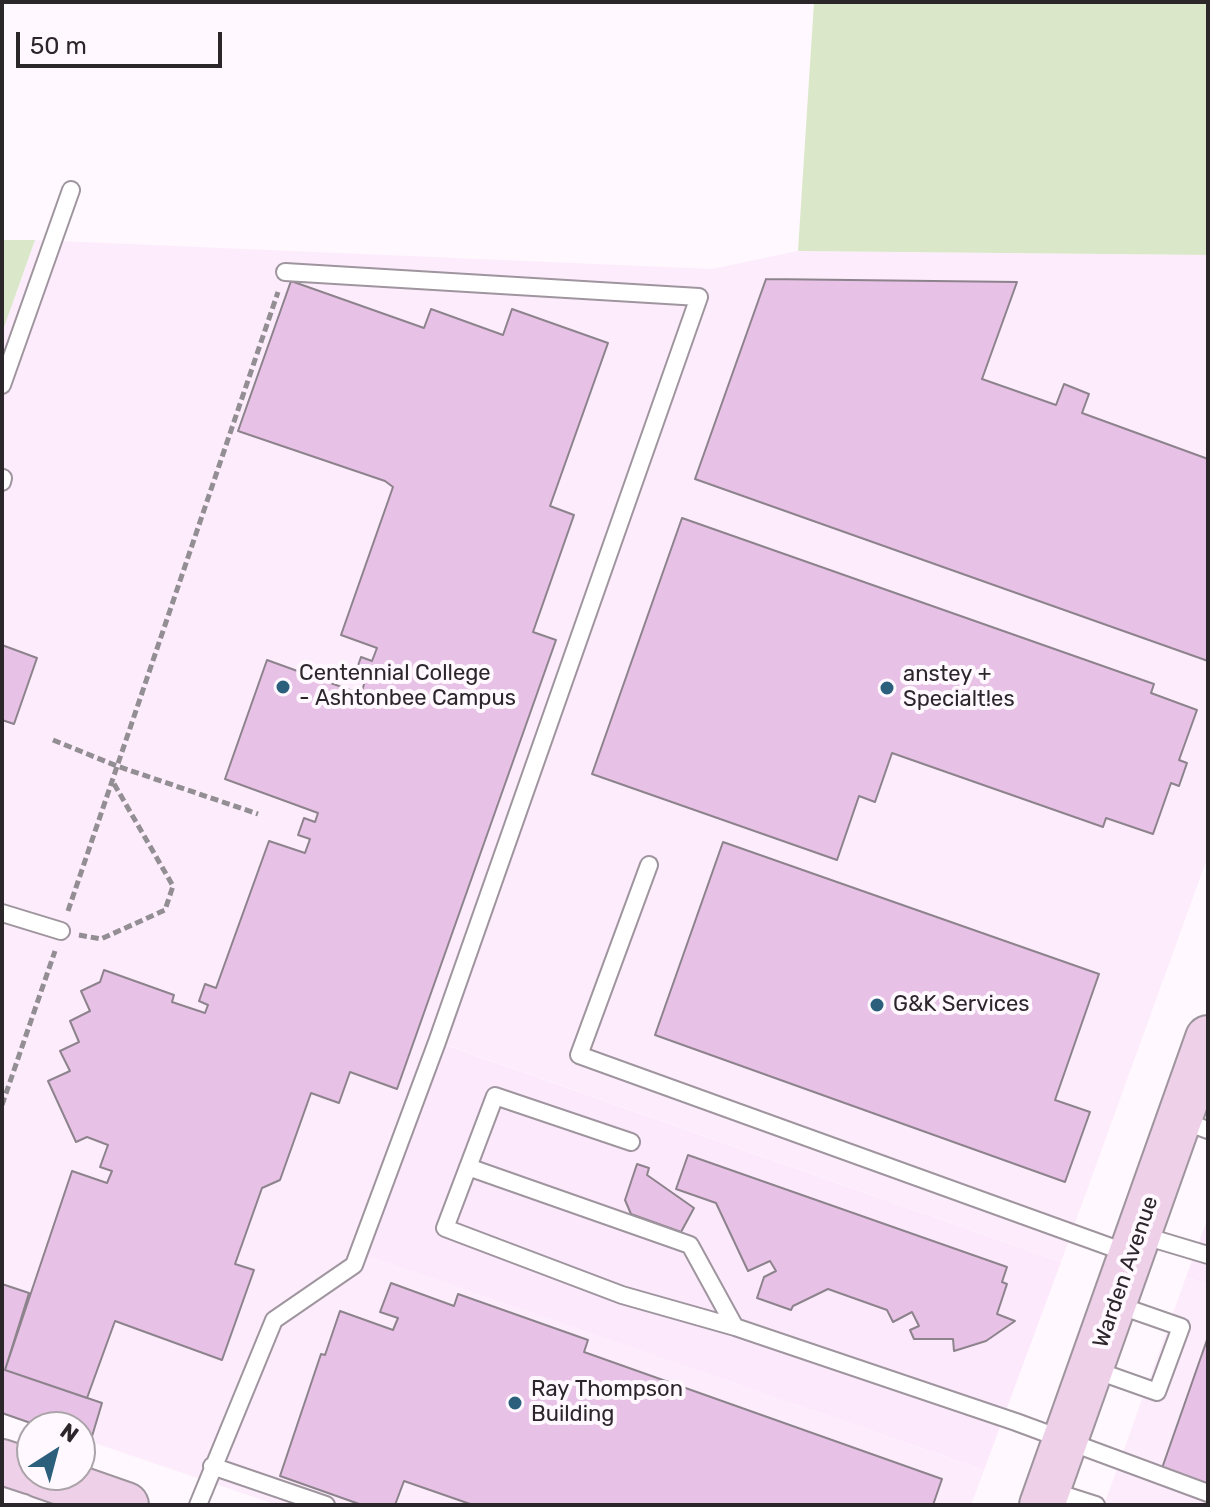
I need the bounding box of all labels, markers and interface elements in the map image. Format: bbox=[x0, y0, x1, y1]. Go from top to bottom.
scale bar bbox=[20, 16, 226, 66]
text: 50 m bbox=[30, 32, 87, 60]
place label: Centennial College - Ashtonbee Campus bbox=[299, 661, 516, 712]
place label: anstey + Specialt!es bbox=[903, 662, 1015, 714]
marker: Centennial College - Ashtonbee Campus bbox=[274, 678, 292, 696]
marker: anstey + Specialt!es bbox=[878, 679, 896, 697]
place label: G&K Services bbox=[893, 992, 1029, 1018]
marker: G&K Services bbox=[868, 996, 886, 1014]
street label: Warden Avenue bbox=[1088, 1193, 1164, 1351]
place label: Ray Thompson Building bbox=[531, 1377, 683, 1428]
marker: Ray Thompson Building bbox=[506, 1394, 524, 1412]
north arrow bbox=[16, 1411, 96, 1491]
text: N bbox=[55, 1417, 84, 1448]

